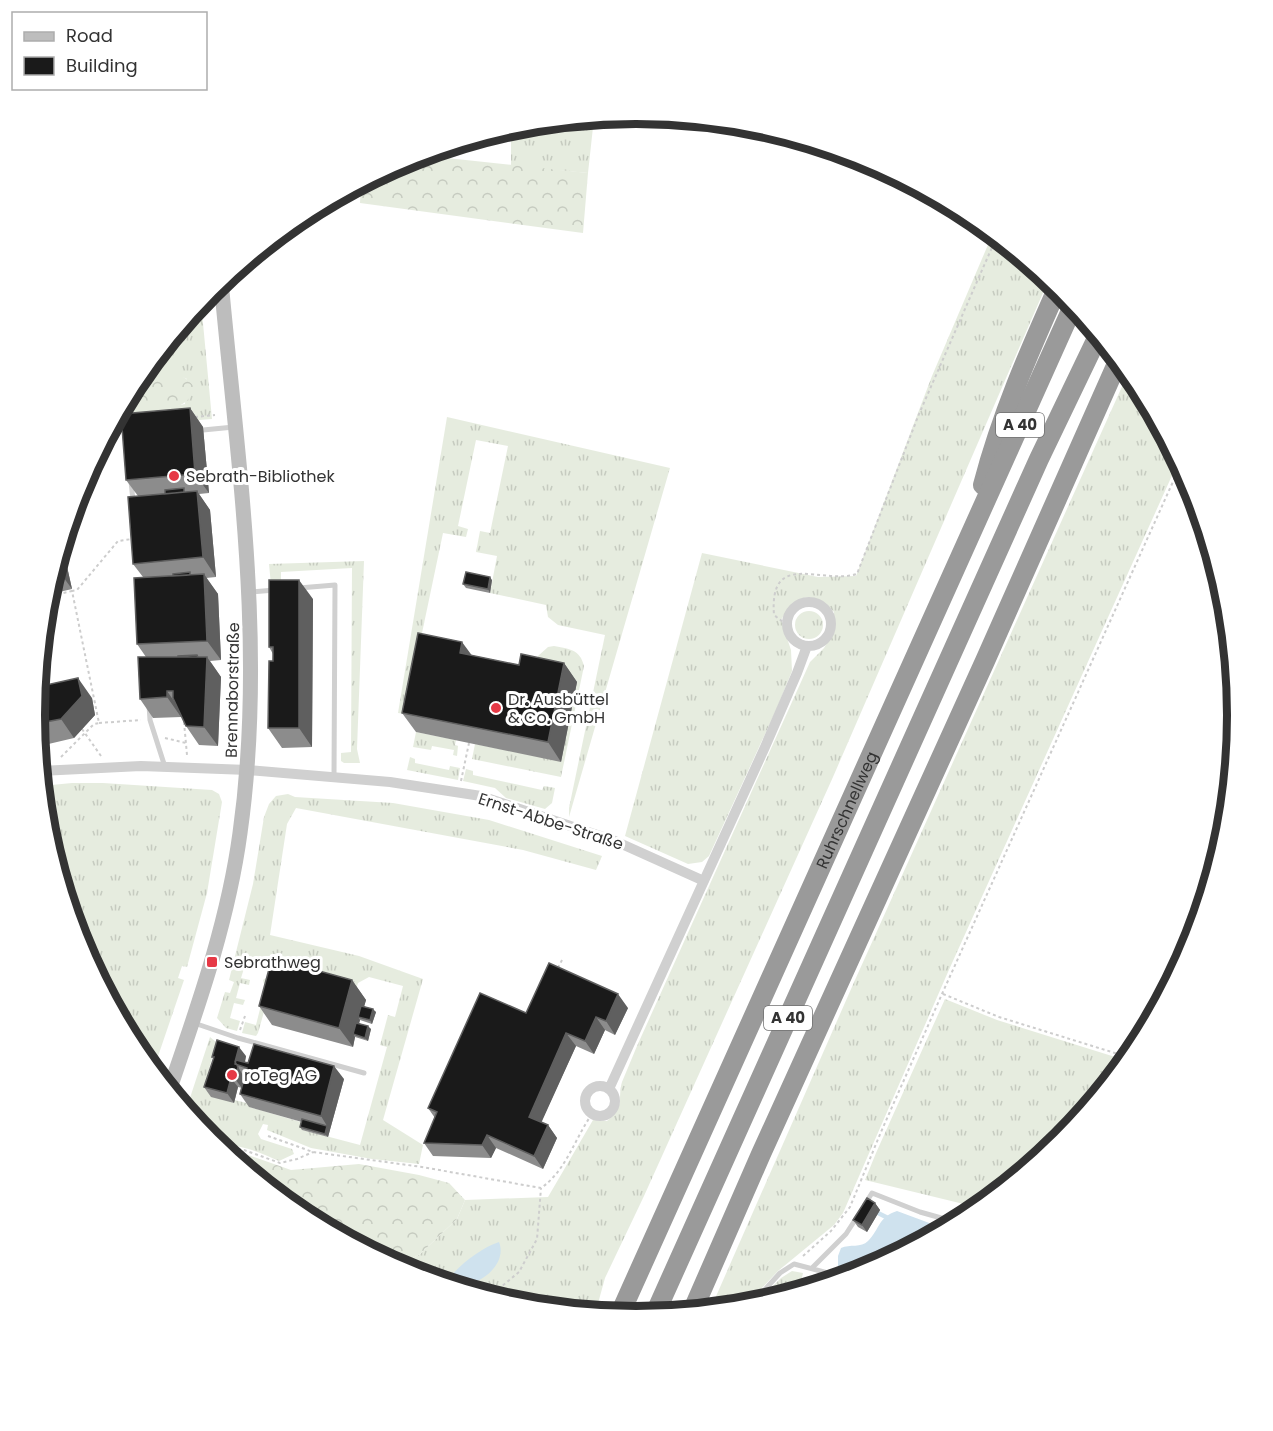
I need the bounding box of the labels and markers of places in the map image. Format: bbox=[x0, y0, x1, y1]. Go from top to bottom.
place label: Sebrath-Bibliothek bbox=[186, 465, 335, 488]
marker: Sebrath-Bibliothek bbox=[167, 469, 181, 483]
place label: Dr. Ausbüttel & Co. GmbH bbox=[508, 688, 609, 729]
marker: Dr. Ausbüttel & Co. GmbH bbox=[489, 701, 503, 715]
place label: Sebrathweg bbox=[224, 951, 321, 974]
marker: Sebrathweg bbox=[205, 955, 219, 969]
place label: roTeg AG bbox=[244, 1064, 317, 1087]
marker: roTeg AG bbox=[225, 1068, 239, 1082]

